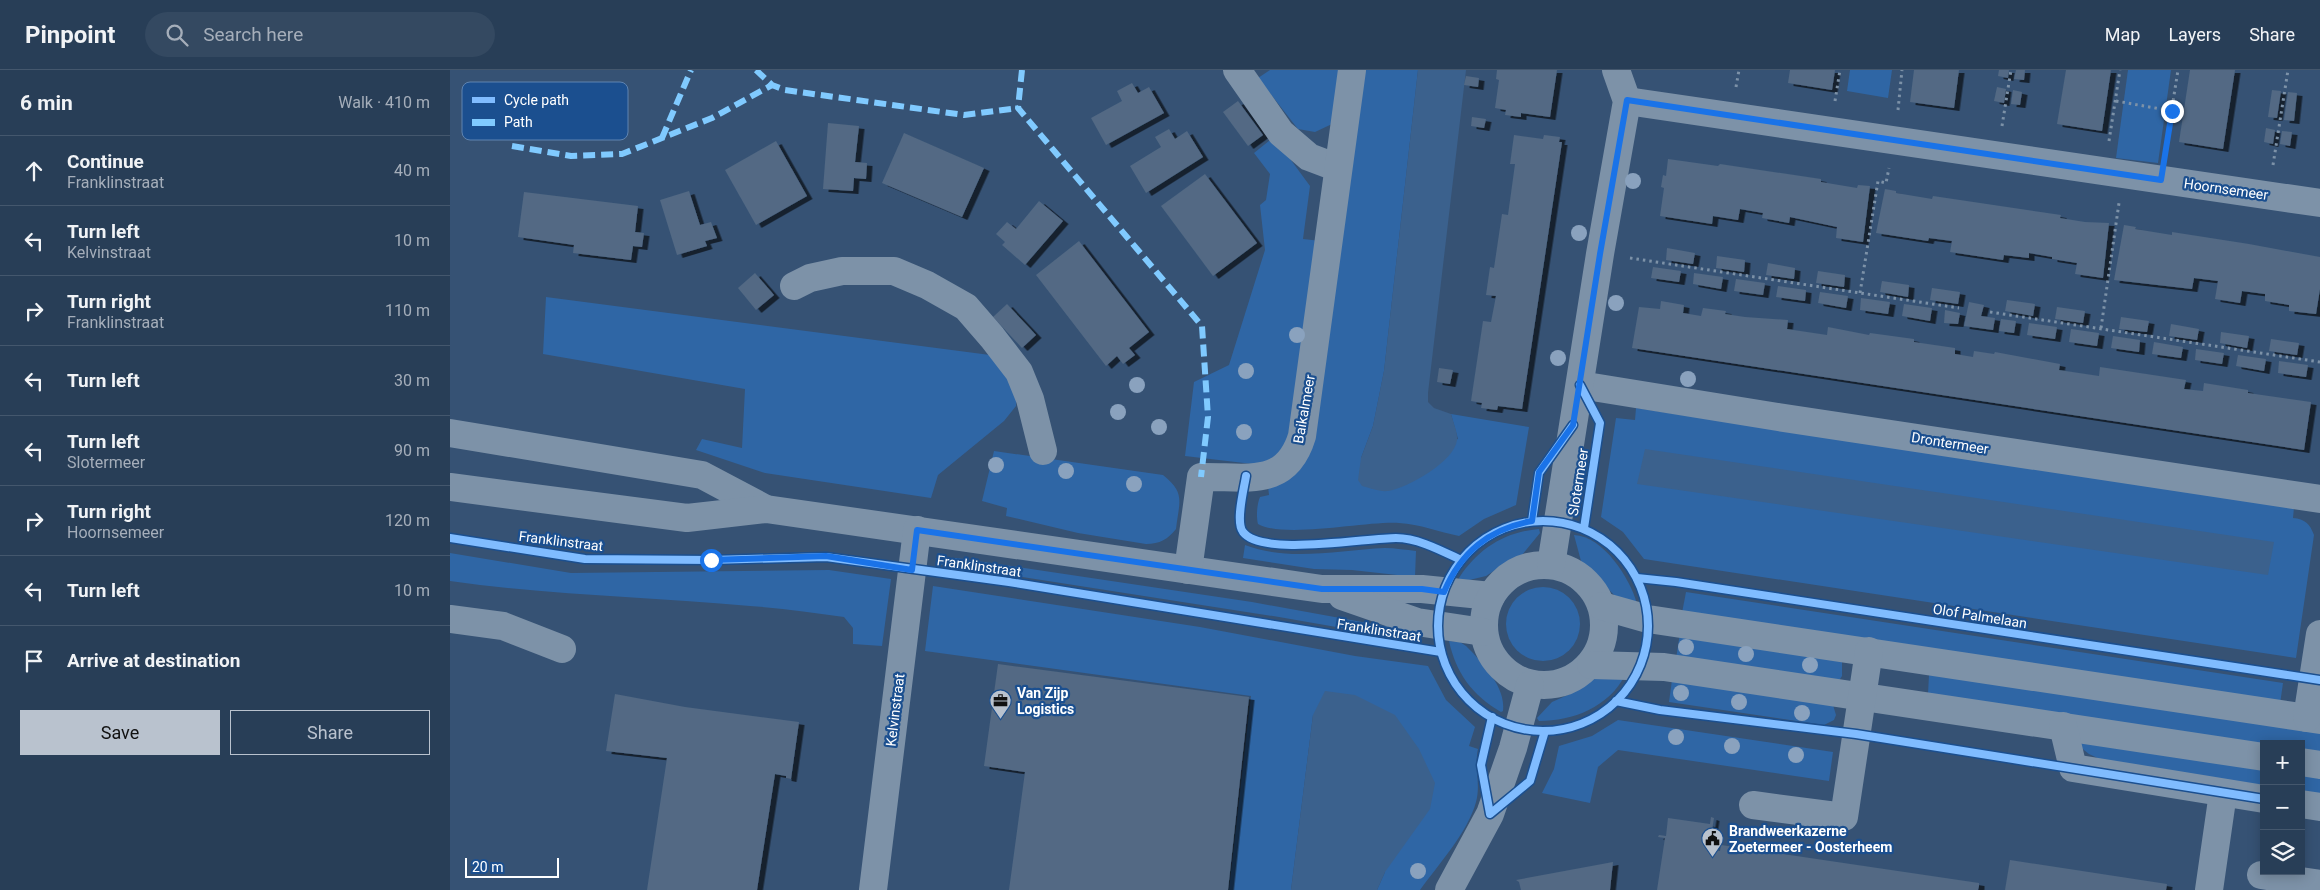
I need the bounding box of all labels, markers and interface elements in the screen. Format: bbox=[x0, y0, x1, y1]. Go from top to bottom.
search box bbox=[145, 12, 495, 57]
text: Pinpoint bbox=[25, 21, 115, 49]
icon: search bbox=[163, 21, 191, 49]
text: Search here bbox=[203, 23, 303, 46]
text: Map bbox=[2105, 24, 2140, 45]
text: Layers bbox=[2168, 24, 2221, 45]
text: Share bbox=[2249, 24, 2295, 45]
legend bbox=[462, 82, 628, 140]
text: 6 min bbox=[20, 91, 73, 115]
text: Cycle path bbox=[504, 92, 569, 108]
text: Walk · 410 m bbox=[338, 93, 430, 112]
route end bbox=[2161, 100, 2184, 123]
text: Path bbox=[504, 114, 533, 130]
text: Continue bbox=[67, 150, 144, 173]
icon: ahead bbox=[20, 157, 48, 185]
text: 40 m bbox=[394, 161, 430, 180]
text: Franklinstraat bbox=[67, 173, 164, 192]
street label: Hoornsemeer bbox=[2183, 175, 2269, 203]
text: Turn left bbox=[67, 220, 140, 243]
icon: left bbox=[20, 227, 48, 255]
text: 10 m bbox=[394, 231, 430, 250]
text: Kelvinstraat bbox=[67, 243, 151, 262]
text: Turn right bbox=[67, 290, 151, 313]
icon: right bbox=[20, 297, 48, 325]
text: 110 m bbox=[385, 301, 430, 320]
text: Franklinstraat bbox=[67, 313, 164, 332]
icon: left bbox=[20, 367, 48, 395]
text: Turn left bbox=[67, 369, 140, 392]
text: 30 m bbox=[394, 371, 430, 390]
street label: Baikalmeer bbox=[1290, 373, 1318, 445]
street label: Drontermeer bbox=[1910, 429, 1990, 457]
text: Turn left bbox=[67, 430, 140, 453]
icon: left bbox=[20, 437, 48, 465]
text: 90 m bbox=[394, 441, 430, 460]
street label: Slotermeer bbox=[1565, 447, 1591, 517]
text: Slotermeer bbox=[67, 453, 145, 472]
text: Turn right bbox=[67, 500, 151, 523]
icon: right bbox=[20, 507, 48, 535]
text: 120 m bbox=[385, 511, 430, 530]
text: Hoornsemeer bbox=[67, 523, 164, 542]
street label: Franklinstraat bbox=[518, 528, 605, 554]
route start bbox=[700, 549, 723, 572]
street label: Franklinstraat bbox=[936, 552, 1023, 580]
icon: left bbox=[20, 577, 48, 605]
text: Turn left bbox=[67, 579, 140, 602]
text: 10 m bbox=[394, 581, 430, 600]
street label: Olof Palmelaan bbox=[1932, 601, 2028, 631]
street label: Franklinstraat bbox=[1336, 615, 1423, 645]
icon: arrive bbox=[20, 647, 48, 675]
text: Arrive at destination bbox=[67, 649, 240, 672]
street label: Kelvinstraat bbox=[883, 672, 907, 747]
place label: Van Zijp Logistics bbox=[1017, 685, 1074, 717]
office icon: Van Zijp Logistics bbox=[989, 689, 1013, 720]
button: Save bbox=[20, 710, 220, 755]
button: Share bbox=[230, 710, 430, 755]
map controls bbox=[2260, 740, 2305, 875]
button: + bbox=[2260, 740, 2305, 785]
button: − bbox=[2260, 785, 2305, 830]
place label: Brandweerkazerne Zoetermeer - Oosterheem bbox=[1729, 823, 1892, 855]
public building icon: Brandweerkazerne Zoetermeer - Oosterheem bbox=[1701, 827, 1725, 858]
button: layers bbox=[2260, 830, 2305, 875]
scale bar bbox=[465, 855, 559, 878]
text: 20 m bbox=[472, 859, 504, 875]

